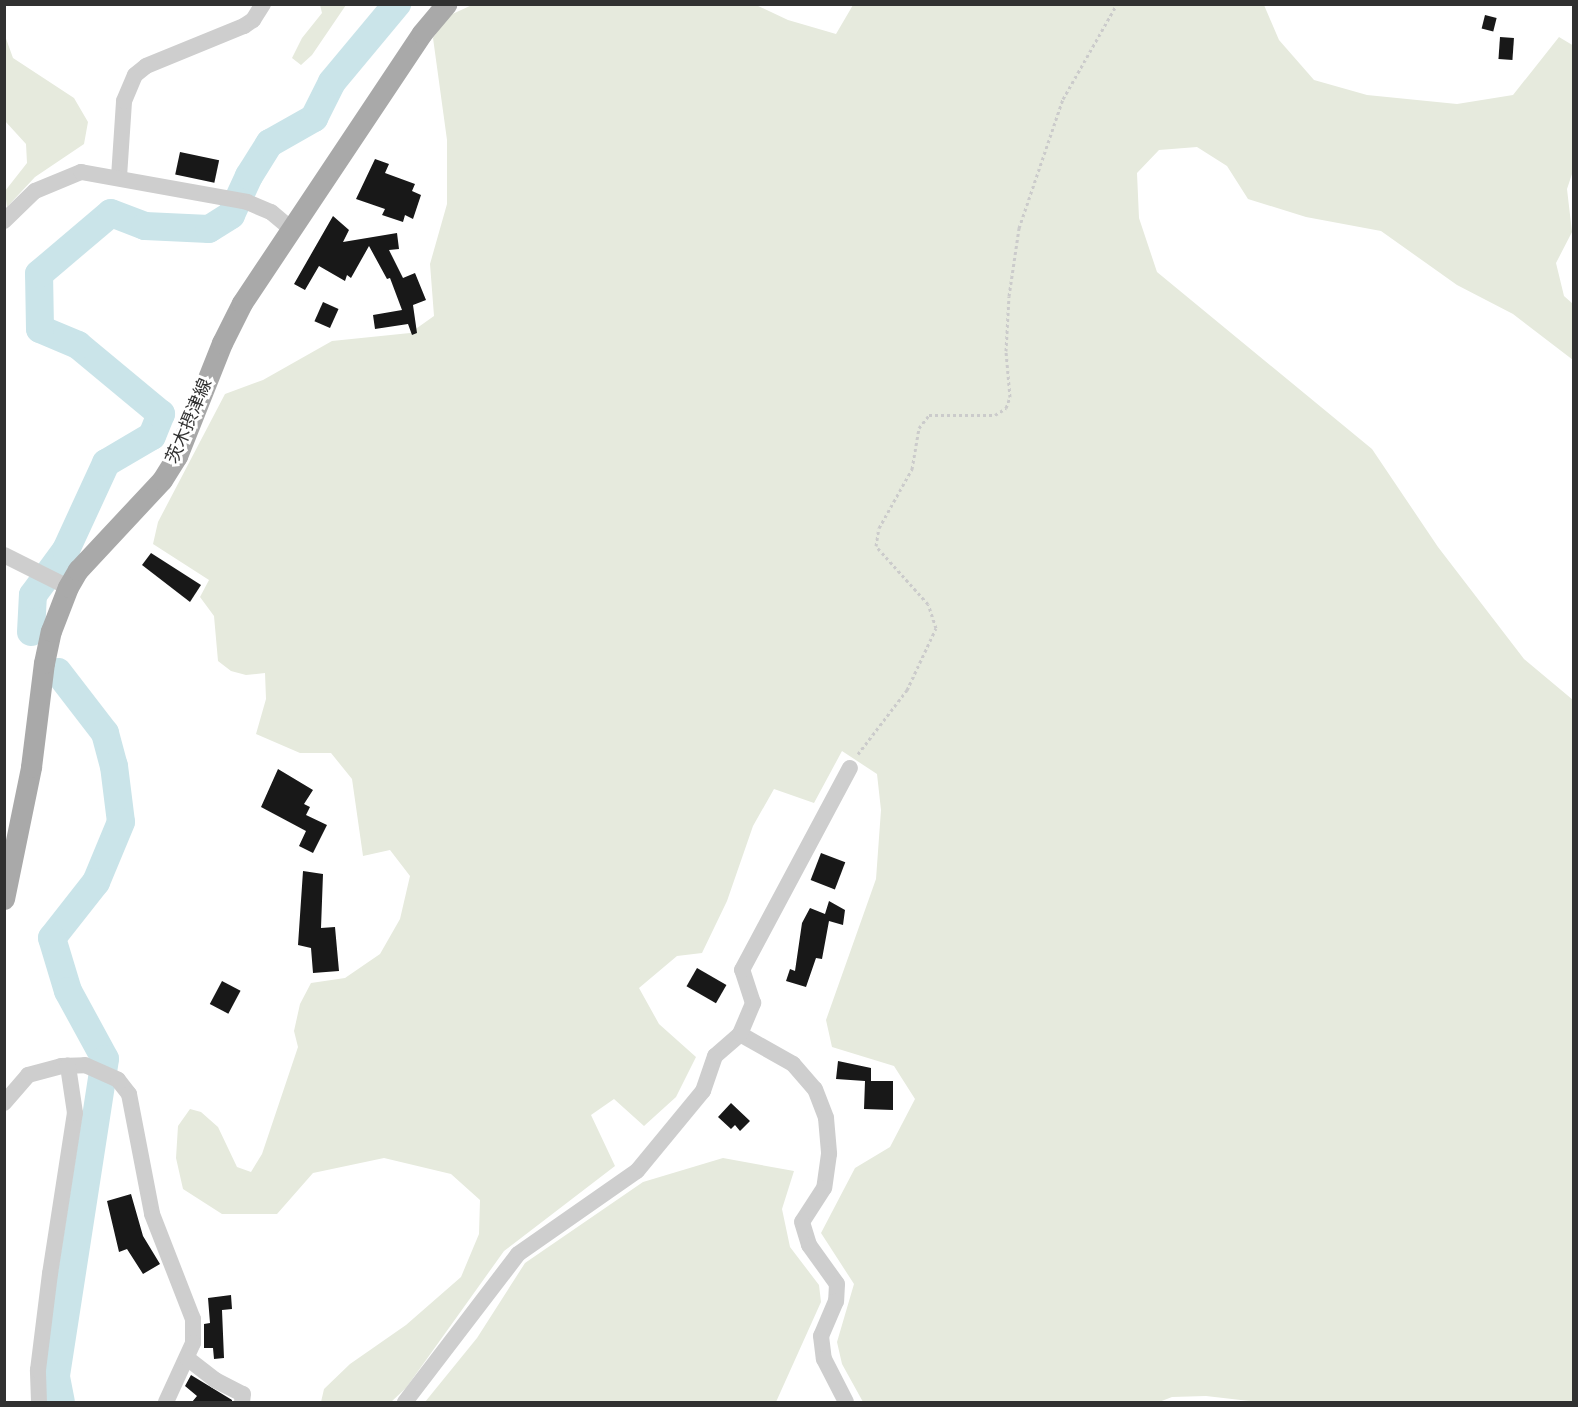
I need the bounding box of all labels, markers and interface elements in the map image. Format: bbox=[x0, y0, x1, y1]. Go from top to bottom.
street label: 茨木摂津線 bbox=[161, 375, 217, 467]

